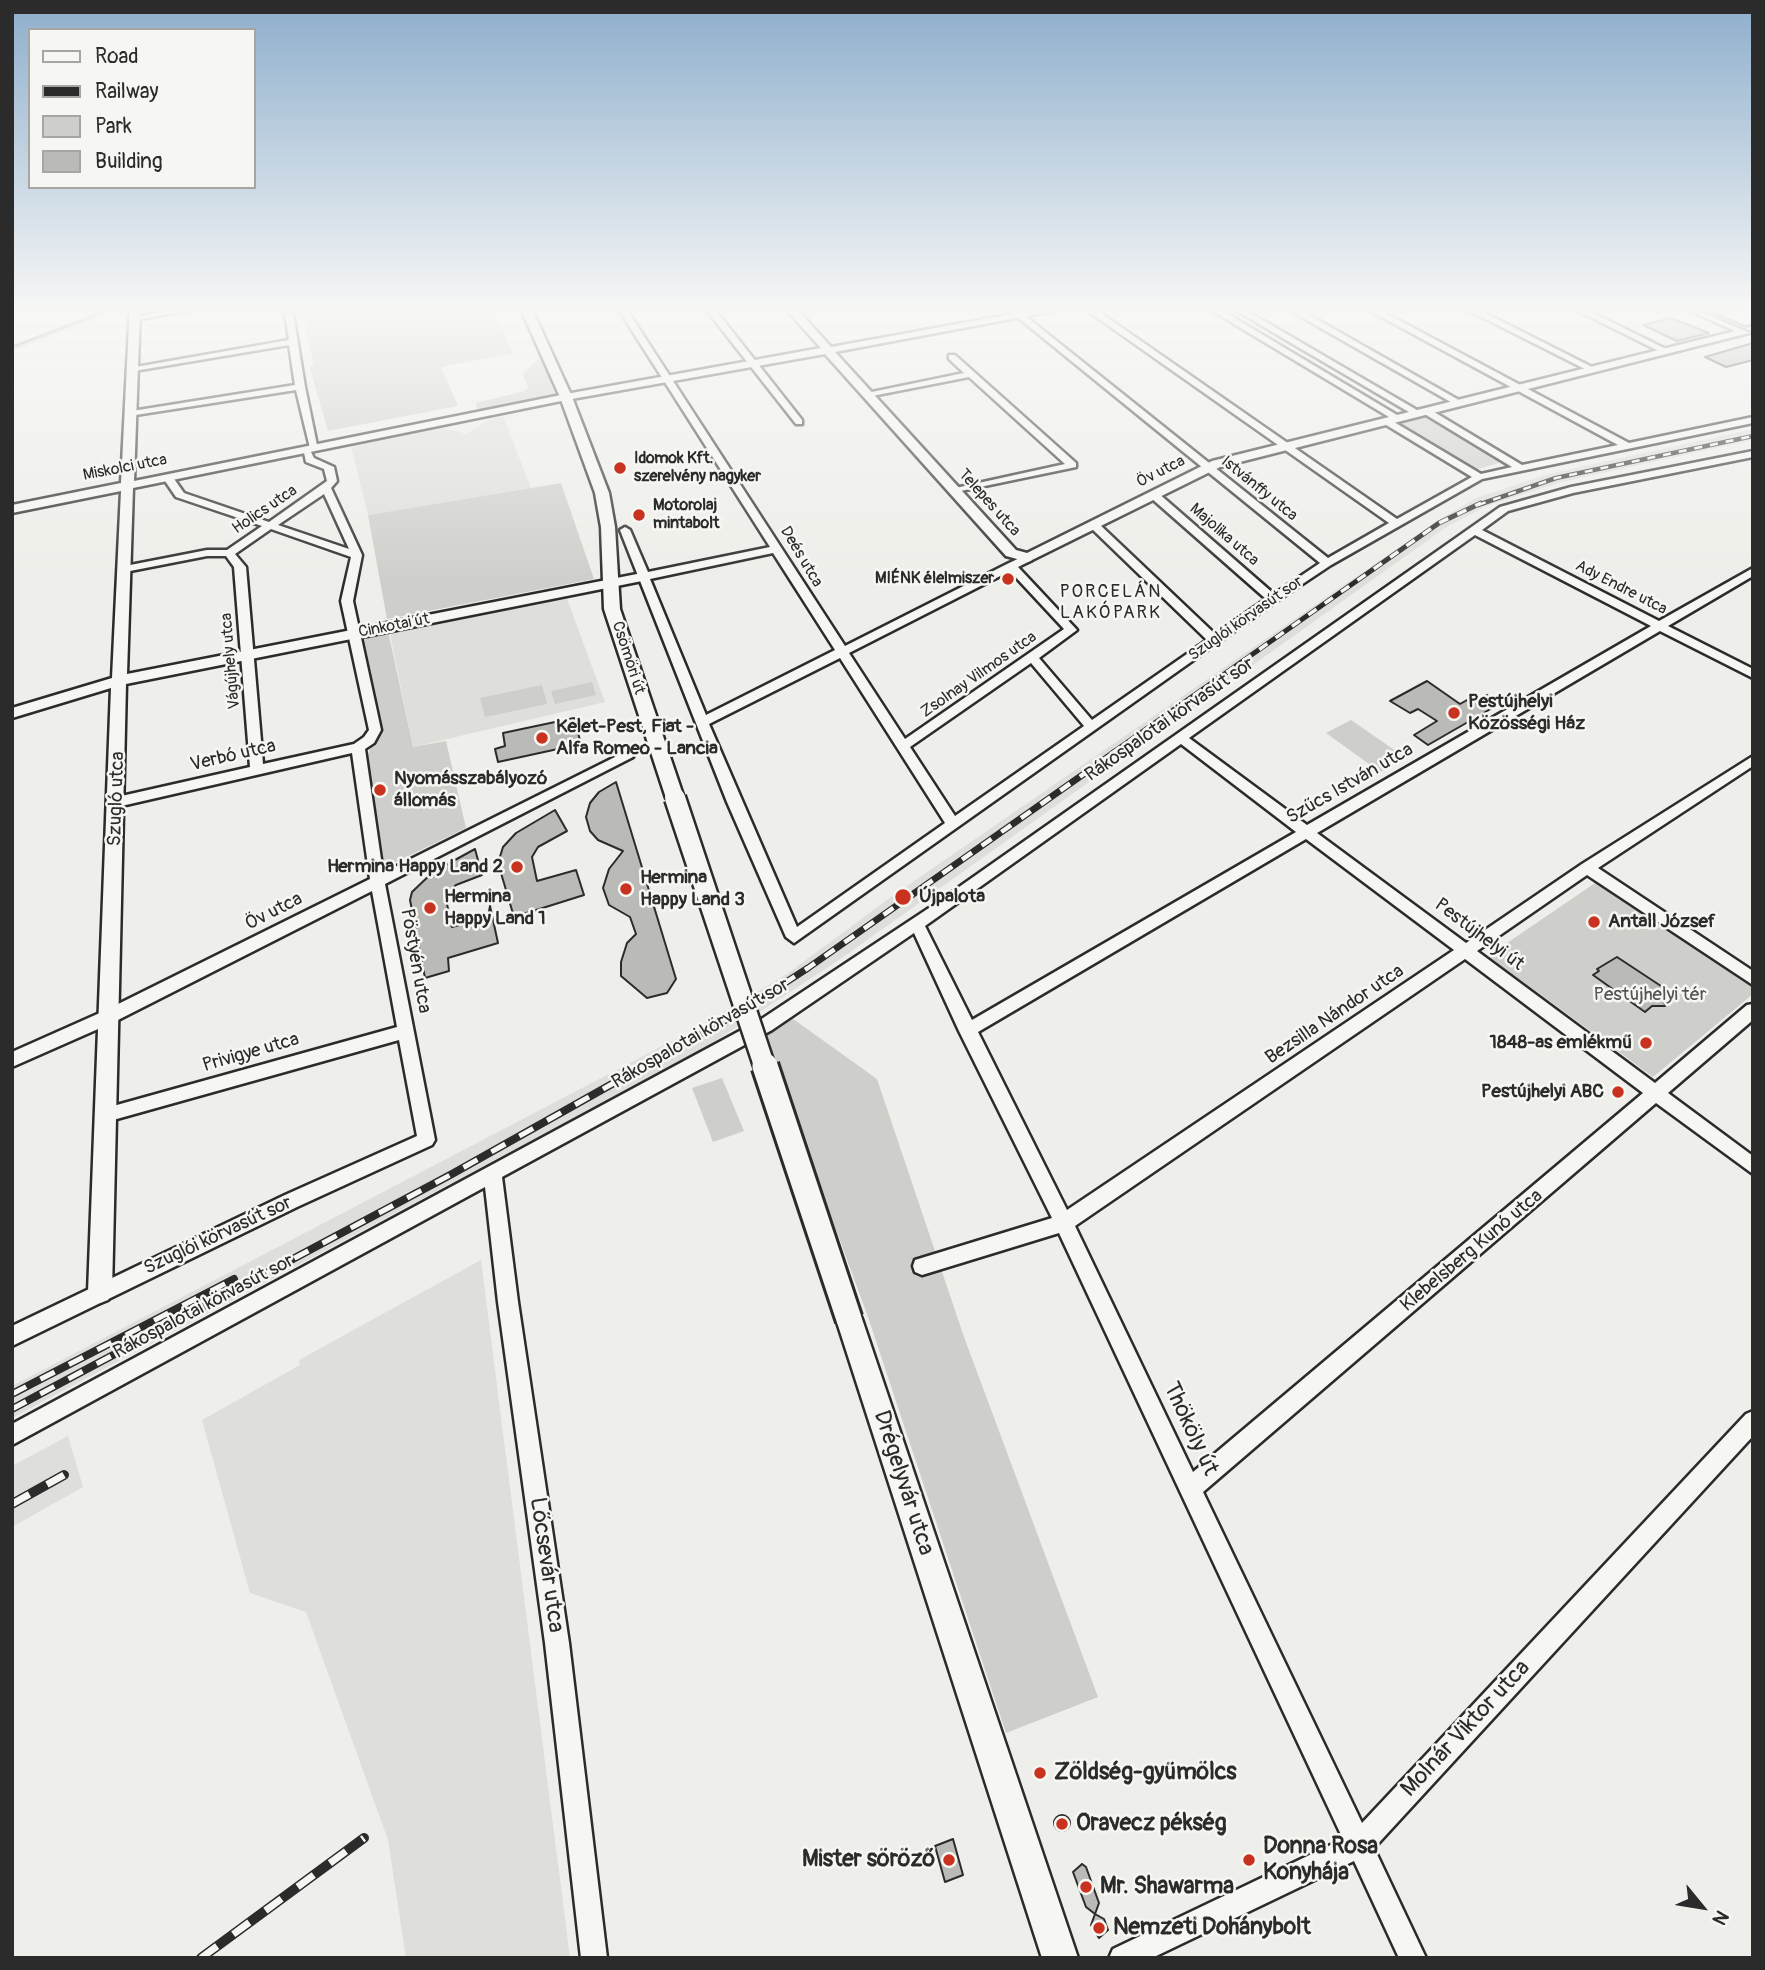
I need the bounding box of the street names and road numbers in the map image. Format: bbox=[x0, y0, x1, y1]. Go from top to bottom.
street label: Miskolci utca bbox=[81, 450, 169, 486]
street label: Öv utca bbox=[1134, 452, 1188, 492]
street label: Istvánffy utca bbox=[1217, 452, 1301, 526]
street label: Telepes utca bbox=[954, 466, 1024, 540]
street label: Holics utca bbox=[229, 481, 301, 539]
street label: Majolika utca bbox=[1185, 500, 1263, 570]
street label: Deés utca bbox=[775, 523, 827, 591]
street label: Ady Endre utca bbox=[1572, 557, 1670, 619]
street label: Szuglói körvasút sor bbox=[1185, 572, 1307, 666]
street label: Cinkotai út bbox=[357, 610, 431, 642]
street label: Vágújhely utca bbox=[217, 612, 245, 710]
street label: Csömöri út bbox=[607, 619, 649, 697]
street label: Zsolnay Vilmos utca bbox=[917, 628, 1041, 722]
street label: Rákospalotai körvasút sor bbox=[1081, 653, 1259, 787]
street label: Verbó utca bbox=[188, 735, 278, 777]
street label: Szűcs István utca bbox=[1283, 738, 1417, 830]
street label: Szugló utca bbox=[104, 751, 130, 847]
street label: Öv utca bbox=[242, 888, 306, 936]
street label: Pestújhelyi út bbox=[1430, 894, 1528, 976]
street label: Pöstyén utca bbox=[395, 907, 435, 1015]
street label: Bezsilla Nándor utca bbox=[1261, 960, 1409, 1070]
street label: Rákospalotai körvasút sor bbox=[608, 974, 794, 1094]
street label: Privigye utca bbox=[200, 1028, 302, 1078]
street label: Klebelsberg Kunó utca bbox=[1396, 1185, 1548, 1317]
street label: Szuglói körvasút sor bbox=[140, 1192, 296, 1280]
street label: Rákospalotai körvasút sor bbox=[110, 1250, 298, 1364]
street label: Thököly út bbox=[1156, 1378, 1224, 1480]
street label: Drégelyvár utca bbox=[867, 1407, 939, 1559]
street label: Lőcsevár utca bbox=[523, 1496, 569, 1634]
street label: Molnár Viktor utca bbox=[1396, 1655, 1536, 1803]

